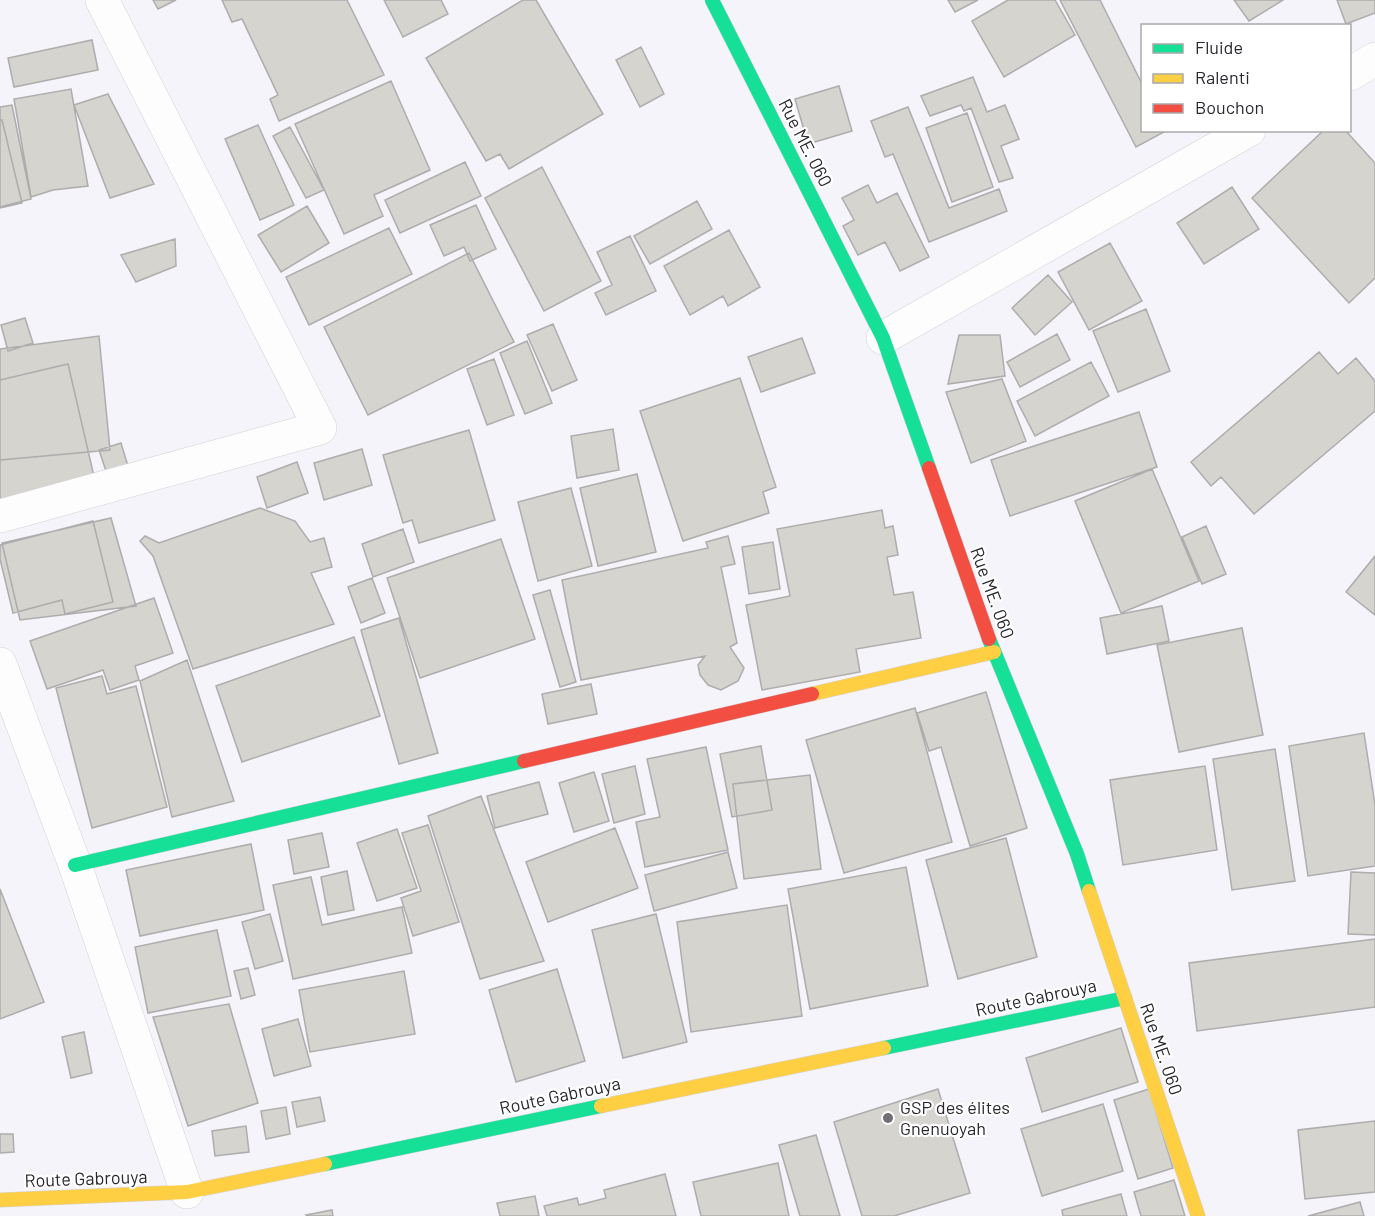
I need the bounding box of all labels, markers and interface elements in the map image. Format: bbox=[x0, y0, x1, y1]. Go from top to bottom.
legend bbox=[1141, 24, 1351, 132]
text: Fluide bbox=[1195, 36, 1243, 58]
text: Ralenti bbox=[1195, 66, 1250, 88]
street label: Rue ME. 060 bbox=[774, 95, 837, 190]
text: Bouchon bbox=[1195, 96, 1264, 118]
street label: Rue ME. 060 bbox=[966, 544, 1020, 641]
street label: Route Gabrouya bbox=[973, 973, 1098, 1021]
street label: Rue ME. 060 bbox=[1136, 1000, 1188, 1098]
street label: Route Gabrouya bbox=[497, 1071, 622, 1119]
place label: GSP des élites Gnenuoyah bbox=[900, 1096, 1010, 1139]
marker: GSP des élites Gnenuoyah bbox=[881, 1111, 895, 1125]
street label: Route Gabrouya bbox=[24, 1165, 148, 1191]

